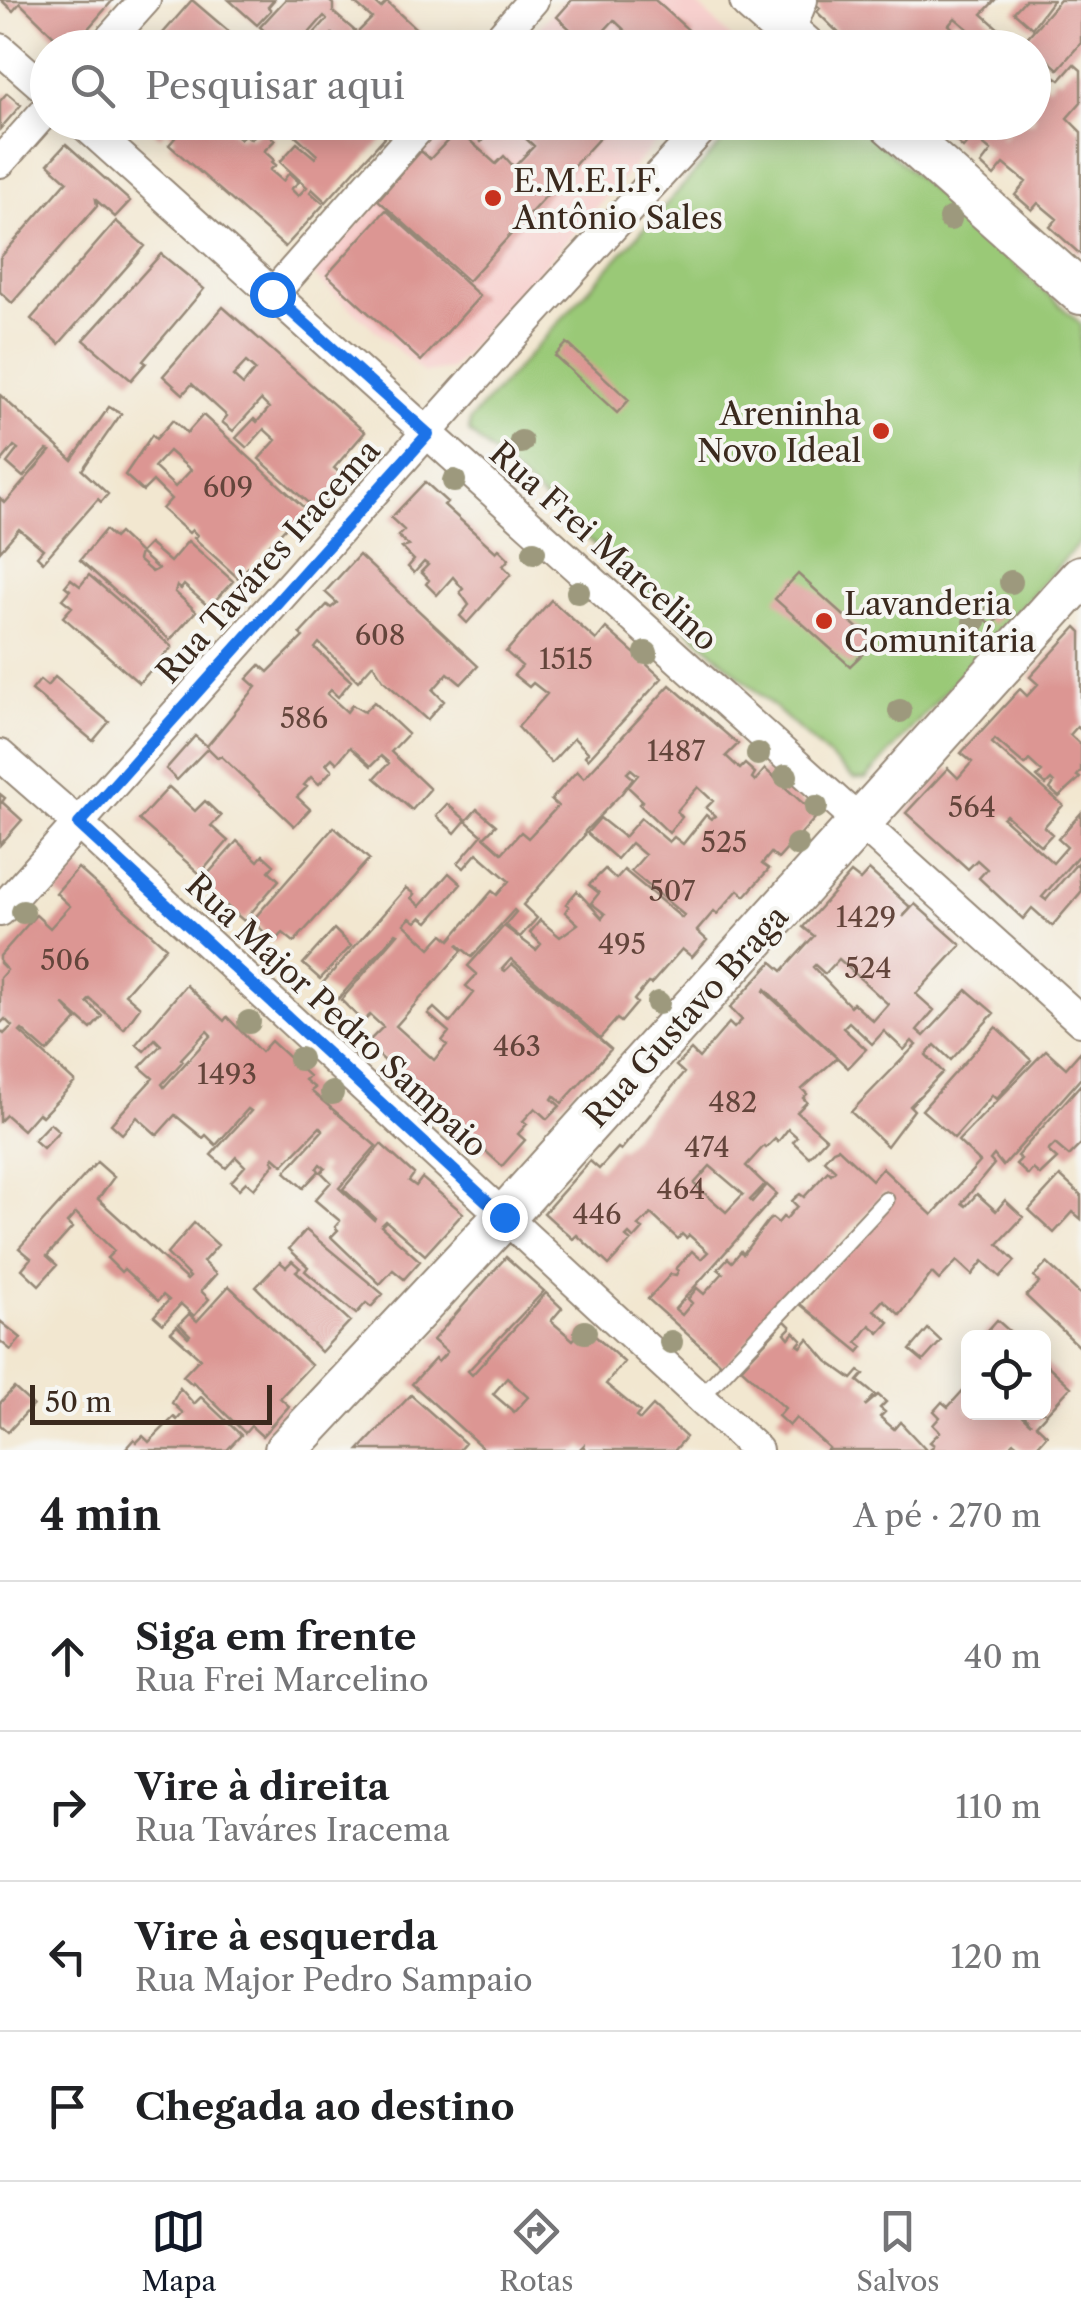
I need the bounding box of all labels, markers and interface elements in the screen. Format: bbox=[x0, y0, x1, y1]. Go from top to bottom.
search box bbox=[30, 30, 1051, 140]
icon: search bbox=[65, 58, 120, 113]
text: Pesquisar aqui bbox=[145, 62, 405, 109]
place label: E.M.E.I.F. Antônio Sales bbox=[512, 161, 723, 237]
marker: E.M.E.I.F. Antônio Sales bbox=[482, 187, 504, 209]
route start bbox=[250, 272, 296, 318]
place label: Areninha Novo Ideal bbox=[697, 394, 861, 470]
marker: Areninha Novo Ideal bbox=[870, 420, 892, 442]
street label: Rua Taváres Iracema bbox=[148, 431, 388, 691]
street label: Rua Frei Marcelino bbox=[482, 433, 726, 659]
house number: 609 bbox=[203, 470, 253, 504]
place label: Lavanderia Comunitária bbox=[844, 584, 1036, 660]
marker: Lavanderia Comunitária bbox=[813, 610, 835, 632]
house number: 608 bbox=[355, 618, 405, 652]
house number: 1515 bbox=[539, 642, 593, 676]
house number: 586 bbox=[280, 701, 328, 735]
house number: 1487 bbox=[647, 734, 705, 768]
house number: 564 bbox=[948, 790, 996, 824]
house number: 525 bbox=[701, 825, 747, 859]
street label: Rua Major Pedro Sampaio bbox=[178, 865, 496, 1165]
house number: 507 bbox=[649, 874, 696, 908]
street label: Rua Gustavo Braga bbox=[576, 897, 796, 1135]
house number: 1429 bbox=[836, 900, 896, 934]
house number: 495 bbox=[598, 927, 646, 961]
house number: 506 bbox=[40, 943, 90, 977]
house number: 524 bbox=[844, 951, 892, 985]
house number: 463 bbox=[493, 1029, 541, 1063]
house number: 1493 bbox=[197, 1057, 257, 1091]
house number: 482 bbox=[709, 1085, 757, 1119]
house number: 474 bbox=[684, 1130, 730, 1164]
house number: 464 bbox=[657, 1172, 705, 1206]
route end bbox=[482, 1195, 528, 1241]
house number: 446 bbox=[573, 1197, 621, 1231]
map controls bbox=[961, 1330, 1051, 1420]
button: locate bbox=[961, 1330, 1051, 1420]
scale bar bbox=[30, 1380, 272, 1424]
text: 50 m bbox=[45, 1385, 112, 1419]
text: 4 min bbox=[40, 1489, 161, 1541]
text: A pé · 270 m bbox=[854, 1496, 1041, 1535]
text: Siga em frente bbox=[135, 1613, 416, 1660]
icon: ahead bbox=[40, 1629, 95, 1684]
text: 40 m bbox=[964, 1637, 1041, 1676]
text: Rua Frei Marcelino bbox=[135, 1660, 429, 1699]
text: Vire à direita bbox=[135, 1763, 390, 1810]
icon: right bbox=[40, 1779, 95, 1834]
text: 110 m bbox=[955, 1787, 1041, 1826]
text: Rua Taváres Iracema bbox=[135, 1810, 450, 1849]
text: Vire à esquerda bbox=[135, 1913, 438, 1960]
icon: left bbox=[40, 1929, 95, 1984]
text: 120 m bbox=[951, 1937, 1041, 1976]
text: Rua Major Pedro Sampaio bbox=[135, 1960, 533, 1999]
icon: arrive bbox=[40, 2079, 95, 2134]
text: Chegada ao destino bbox=[135, 2083, 515, 2130]
tab: Mapa bbox=[141, 2204, 216, 2298]
tab: Rotas bbox=[499, 2204, 573, 2298]
tab: Salvos bbox=[856, 2204, 940, 2298]

